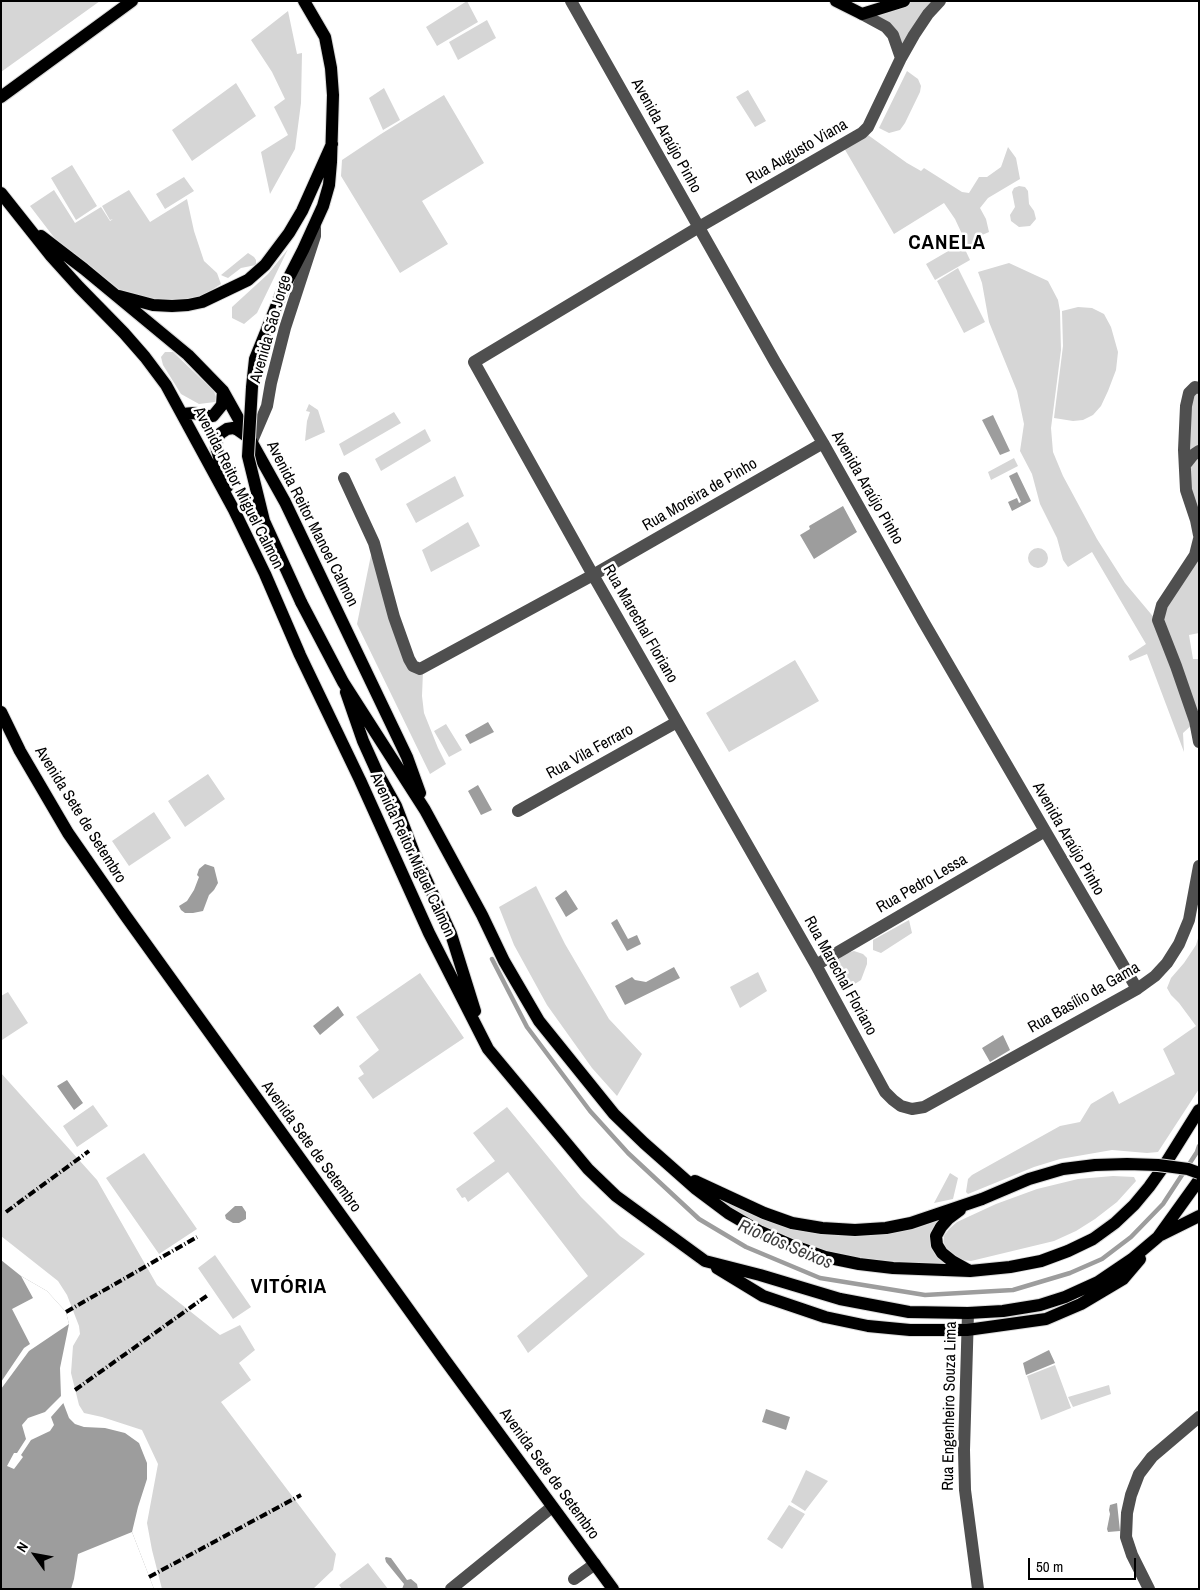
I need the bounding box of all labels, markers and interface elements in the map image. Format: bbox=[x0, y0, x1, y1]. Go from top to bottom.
street label: Avenida Araújo Pinho bbox=[627, 76, 705, 196]
street label: Rua Augusto Viana bbox=[743, 115, 851, 189]
district label: CANELA bbox=[907, 230, 987, 256]
street label: Avenida São Jorge bbox=[246, 273, 296, 385]
street label: Avenida Reitor Miguel Calmon bbox=[189, 404, 287, 572]
street label: Avenida Araújo Pinho bbox=[827, 428, 907, 548]
street label: Avenida Reitor Manoel Calmon bbox=[262, 438, 362, 610]
street label: Rua Moreira de Pinho bbox=[639, 454, 761, 536]
street label: Rua Marechal Floriano bbox=[598, 561, 682, 687]
street label: Rua Vila Ferraro bbox=[543, 720, 637, 784]
street label: Avenida Sete de Setembro bbox=[30, 743, 130, 887]
street label: Avenida Reitor Miguel Calmon bbox=[365, 770, 459, 940]
street label: Avenida Araújo Pinho bbox=[1028, 779, 1108, 899]
street label: Rua Pedro Lessa bbox=[873, 850, 971, 918]
street label: Rua Marechal Floriano bbox=[799, 913, 881, 1039]
street label: Rua Basílio da Gama bbox=[1025, 958, 1143, 1038]
street label: Avenida Sete de Setembro bbox=[257, 1078, 365, 1216]
water label: Rio dos Seixos bbox=[735, 1216, 835, 1274]
district label: VITÓRIA bbox=[250, 1274, 328, 1300]
street label: Rua Engenheiro Souza Lima bbox=[939, 1321, 961, 1491]
street label: Avenida Sete de Setembro bbox=[495, 1405, 603, 1543]
north arrow bbox=[10, 1530, 60, 1580]
text: N bbox=[12, 1539, 32, 1555]
scale bar bbox=[1030, 1548, 1138, 1580]
text: 50 m bbox=[1036, 1556, 1063, 1577]

